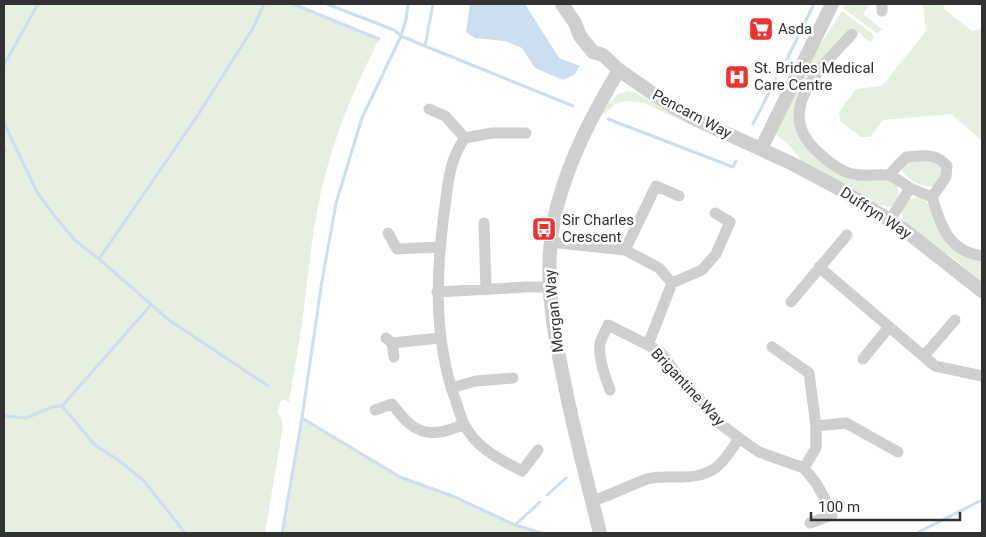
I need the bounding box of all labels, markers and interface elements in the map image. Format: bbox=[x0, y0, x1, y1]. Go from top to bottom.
supermarket icon: Asda bbox=[748, 16, 774, 42]
place label: Asda bbox=[778, 20, 812, 38]
place label: St. Brides Medical Care Centre bbox=[754, 59, 874, 94]
hospital icon: St. Brides Medical Care Centre bbox=[724, 64, 750, 90]
street label: Pencarn Way bbox=[649, 86, 735, 142]
street label: Duffryn Way bbox=[837, 183, 915, 243]
place label: Sir Charles Crescent bbox=[562, 211, 634, 246]
bus stop icon: Sir Charles Crescent bbox=[531, 216, 557, 242]
street label: Morgan Way bbox=[541, 269, 567, 353]
street label: Brigantine Way bbox=[647, 344, 729, 430]
scale bar bbox=[811, 490, 960, 522]
text: 100 m bbox=[818, 498, 860, 516]

